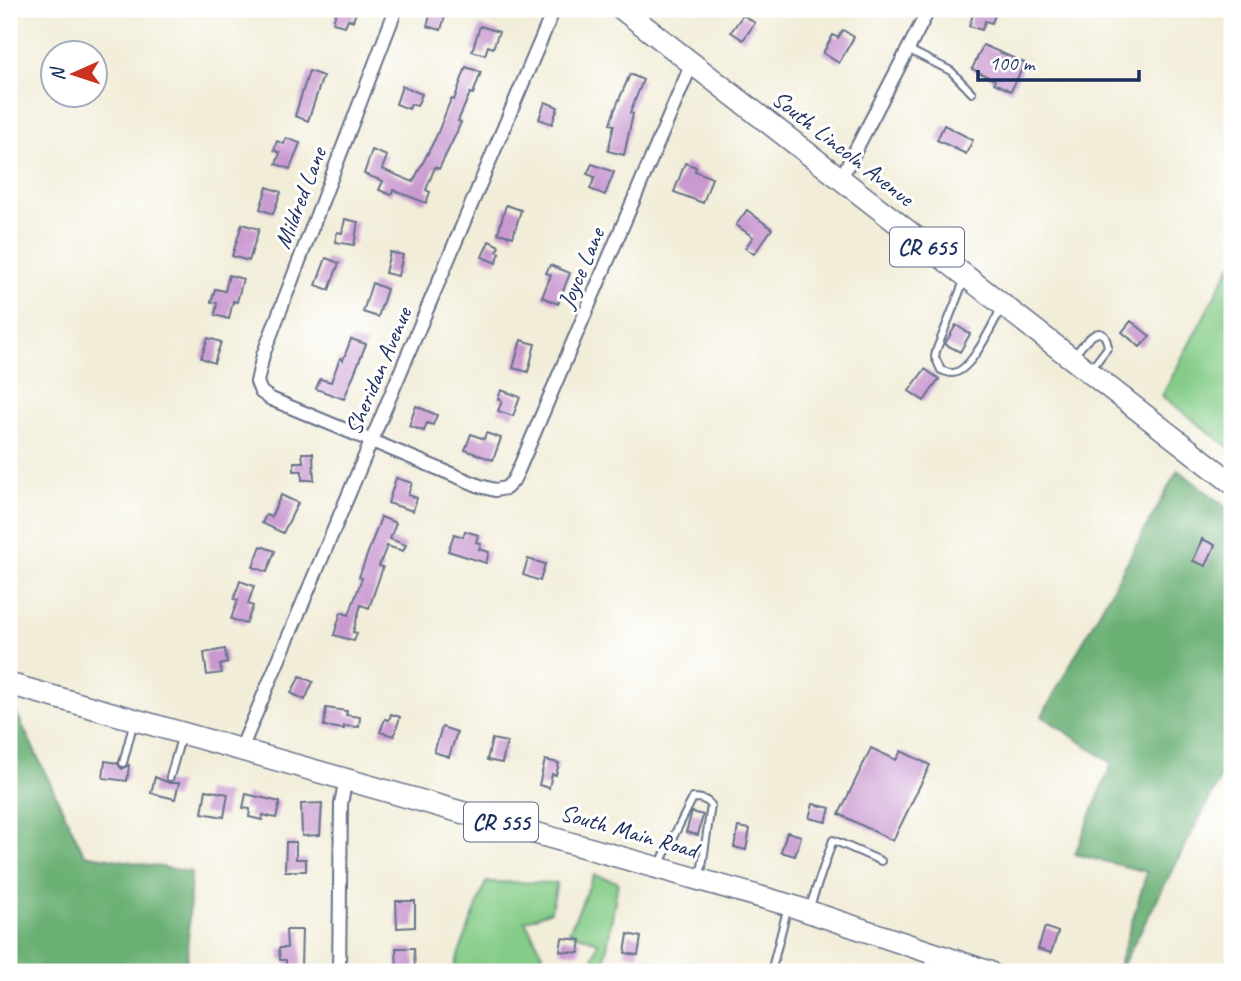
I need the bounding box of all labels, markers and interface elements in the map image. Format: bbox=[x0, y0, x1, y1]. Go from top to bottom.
north arrow bbox=[38, 38, 108, 108]
scale bar bbox=[978, 38, 1140, 82]
text: 100 m bbox=[989, 50, 1036, 76]
text: N bbox=[46, 65, 70, 81]
street label: South Lincoln Avenue bbox=[766, 83, 922, 214]
street label: Mildred Lane bbox=[267, 141, 334, 253]
street label: Joyce Lane bbox=[550, 221, 612, 314]
road number: CR 655 bbox=[890, 228, 964, 266]
street label: Sheridan Avenue bbox=[338, 301, 419, 439]
street label: South Main Road bbox=[557, 797, 704, 866]
road number: CR 555 bbox=[464, 802, 538, 842]

